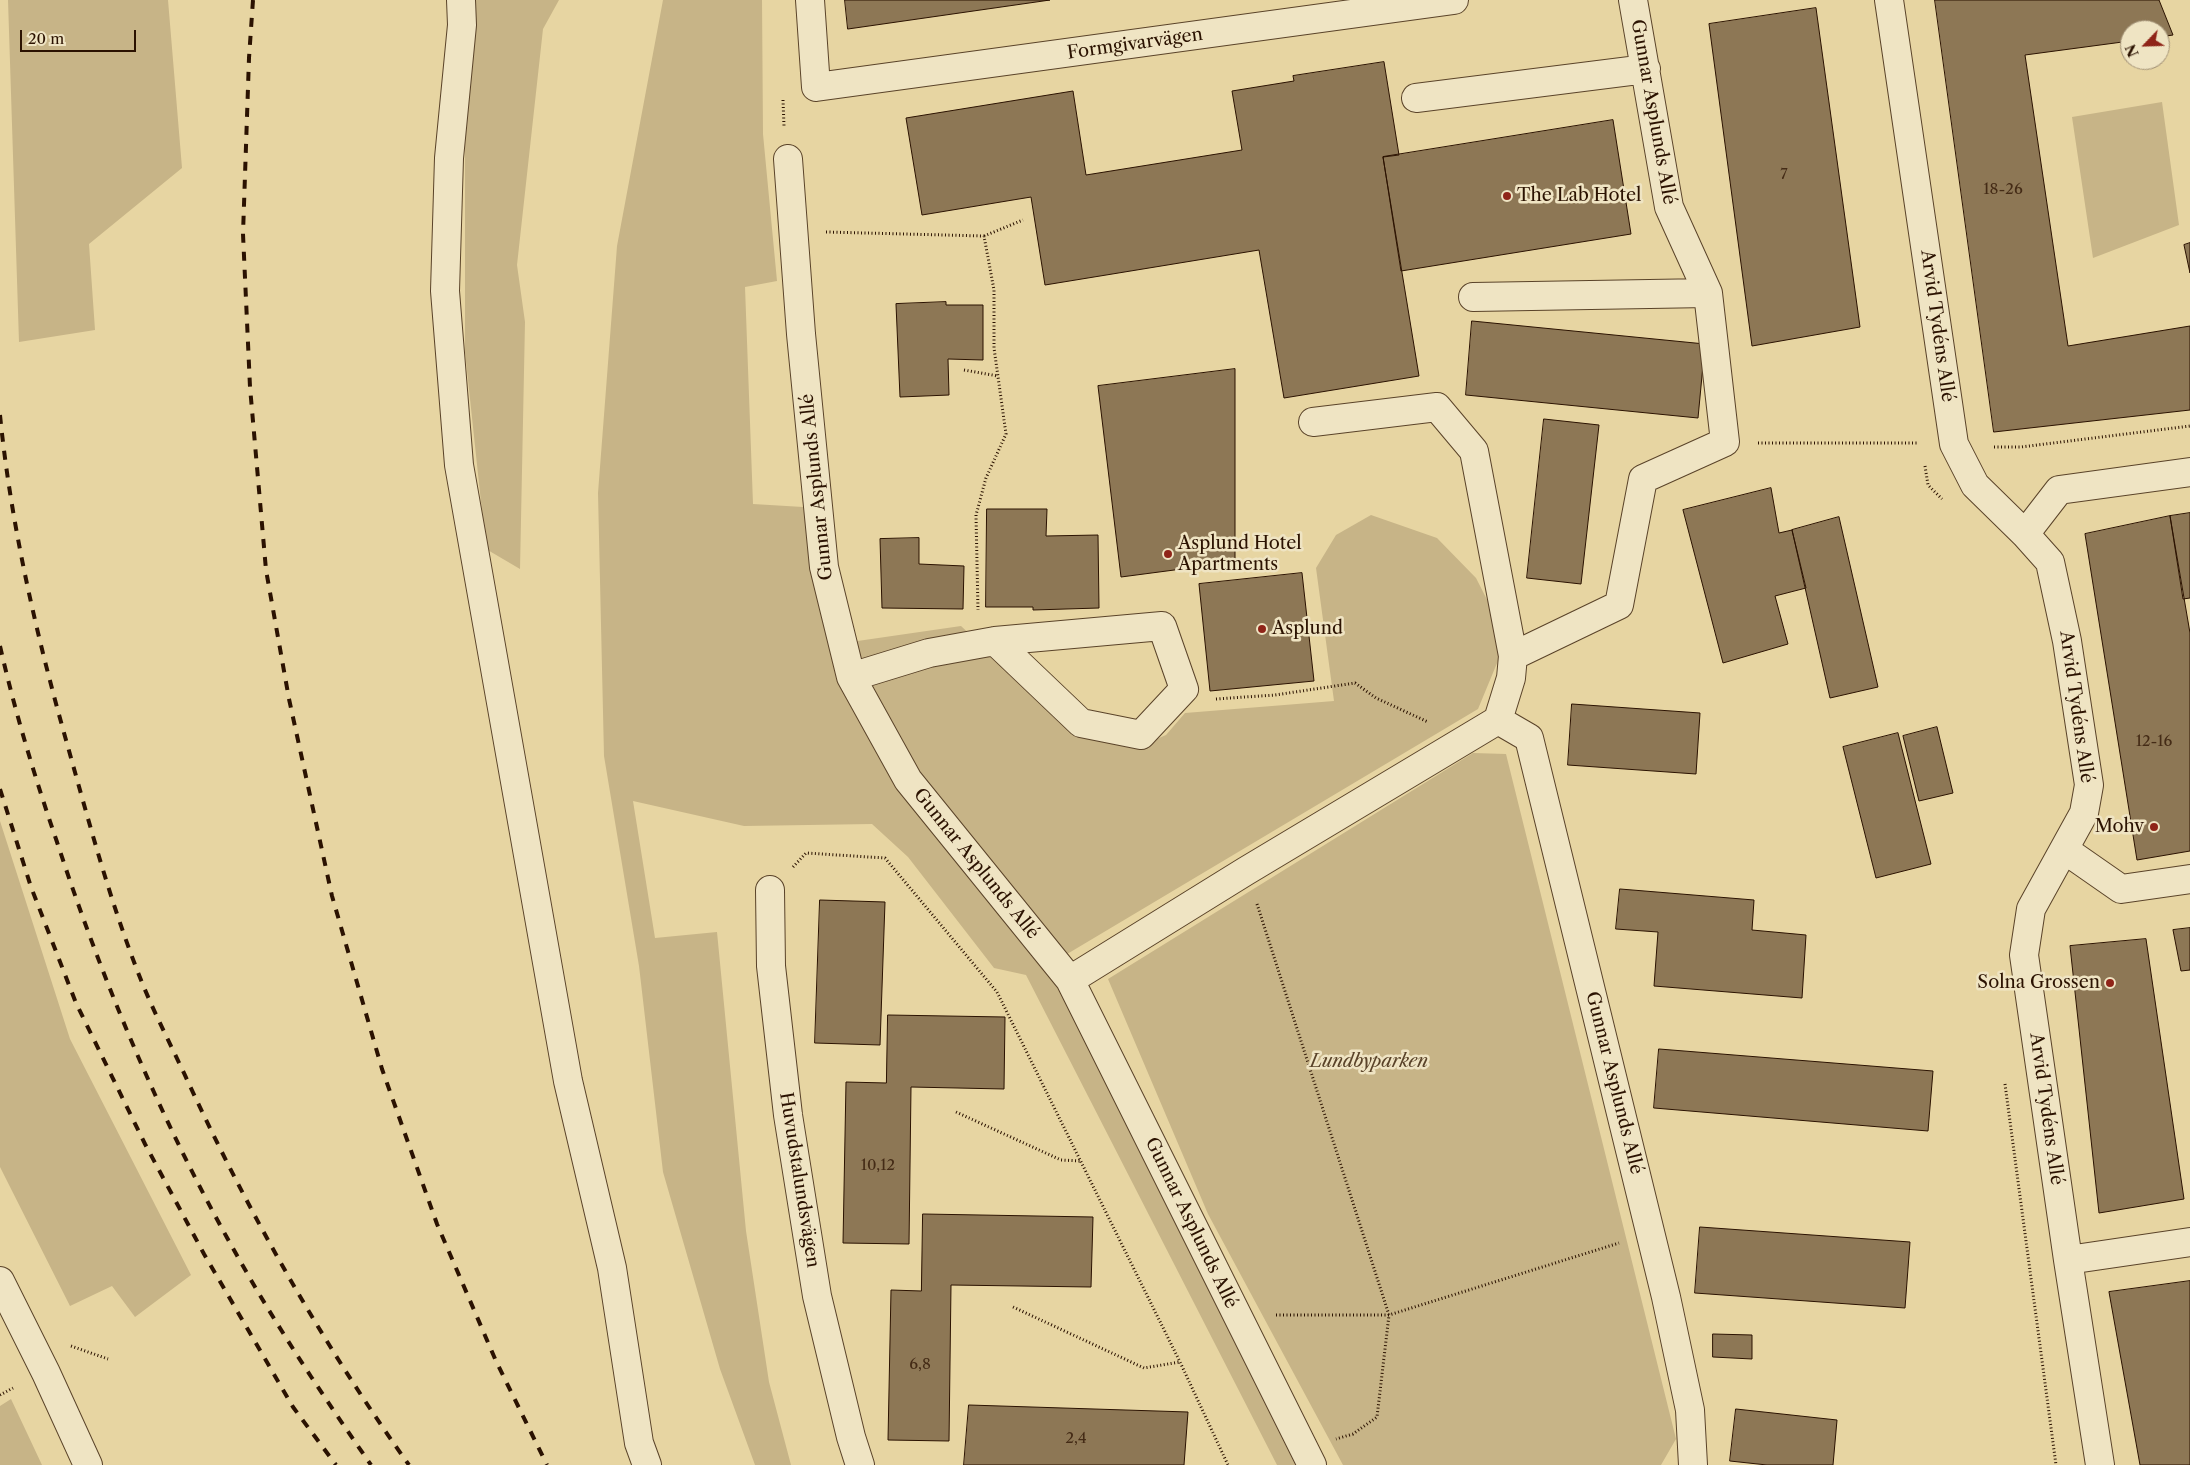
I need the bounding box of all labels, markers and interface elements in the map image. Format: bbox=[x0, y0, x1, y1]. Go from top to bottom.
street label: Gunnar Asplunds Allé bbox=[1626, 18, 1680, 206]
scale bar bbox=[22, 20, 139, 52]
north arrow bbox=[2120, 20, 2170, 70]
street label: Formgivarvägen bbox=[1066, 24, 1204, 64]
text: 20 m bbox=[28, 29, 64, 48]
text: N bbox=[2122, 41, 2143, 60]
house number: 7 bbox=[1780, 166, 1788, 184]
house number: 18-26 bbox=[1983, 181, 2023, 199]
place label: The Lab Hotel bbox=[1517, 185, 1641, 207]
marker: The Lab Hotel bbox=[1501, 190, 1513, 202]
street label: Arvid Tydéns Allé bbox=[1916, 249, 1958, 403]
street label: Gunnar Asplunds Allé bbox=[796, 393, 838, 581]
place label: Asplund Hotel Apartments bbox=[1178, 533, 1302, 576]
marker: Asplund Hotel Apartments bbox=[1162, 548, 1174, 560]
place label: Asplund bbox=[1272, 618, 1343, 640]
marker: Asplund bbox=[1256, 623, 1268, 635]
street label: Arvid Tydéns Allé bbox=[2055, 630, 2097, 784]
house number: 12-16 bbox=[2136, 733, 2172, 751]
street label: Gunnar Asplunds Allé bbox=[909, 784, 1043, 944]
place label: Mohv bbox=[2095, 816, 2144, 838]
marker: Mohv bbox=[2148, 821, 2160, 833]
place label: Solna Grossen bbox=[1977, 972, 2100, 994]
marker: Solna Grossen bbox=[2104, 977, 2116, 989]
street label: Gunnar Asplunds Allé bbox=[1581, 989, 1647, 1177]
street label: Arvid Tydéns Allé bbox=[2025, 1032, 2067, 1186]
park label: Lundbyparken bbox=[1310, 1051, 1428, 1073]
street label: Huvudstalundsvägen bbox=[774, 1091, 824, 1269]
street label: Gunnar Asplunds Allé bbox=[1140, 1134, 1242, 1312]
house number: 10,12 bbox=[861, 1157, 895, 1175]
house number: 6,8 bbox=[909, 1356, 931, 1374]
house number: 2,4 bbox=[1065, 1430, 1087, 1448]

